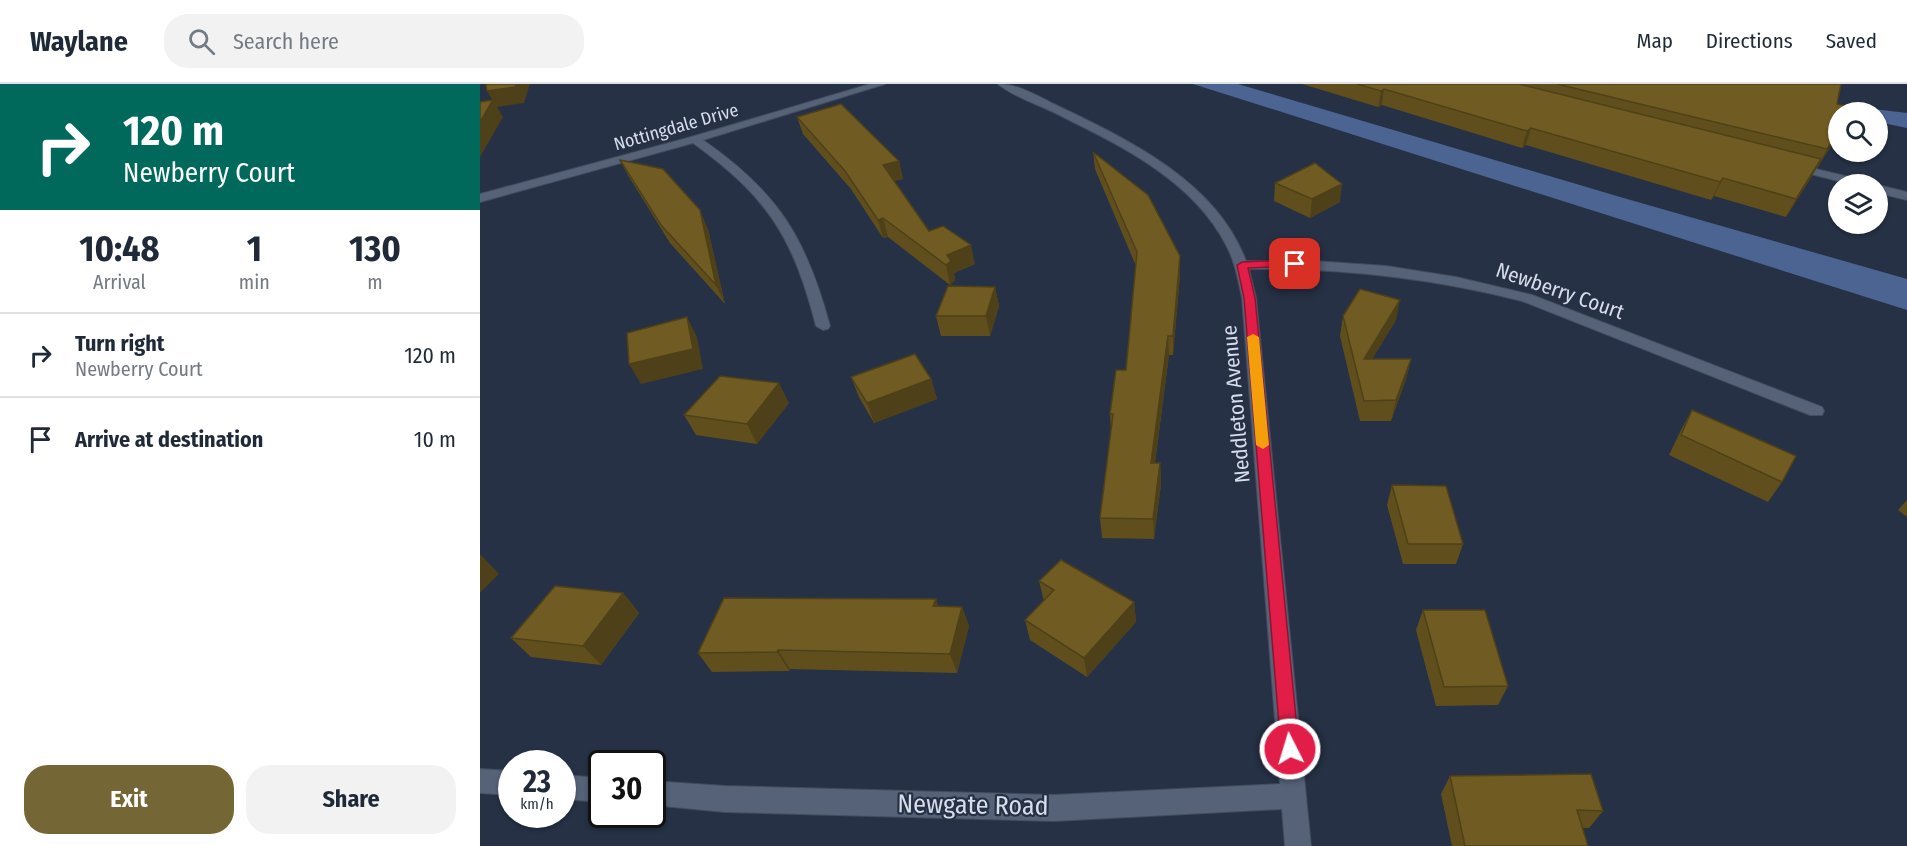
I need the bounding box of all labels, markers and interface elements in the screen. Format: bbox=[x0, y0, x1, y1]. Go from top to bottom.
search box bbox=[164, 14, 584, 68]
text: Waylane bbox=[30, 25, 128, 58]
icon: search bbox=[185, 25, 218, 58]
text: Search here bbox=[233, 28, 339, 55]
text: Map bbox=[1636, 28, 1673, 54]
text: Directions bbox=[1706, 28, 1793, 54]
text: Saved bbox=[1826, 28, 1877, 54]
street label: Nottingdale Drive bbox=[611, 99, 741, 155]
map controls bbox=[1828, 102, 1888, 234]
button: search bbox=[1828, 102, 1888, 162]
text: 120 m bbox=[123, 106, 224, 156]
icon: right bbox=[24, 108, 102, 186]
text: Newberry Court bbox=[123, 157, 295, 189]
button: layers bbox=[1828, 174, 1888, 234]
text: 10:48 bbox=[79, 227, 160, 271]
text: 1 bbox=[247, 227, 262, 271]
text: 130 bbox=[349, 227, 401, 271]
pin bbox=[1269, 238, 1320, 289]
icon: arrive bbox=[1278, 247, 1311, 280]
street label: Newberry Court bbox=[1492, 257, 1628, 325]
text: Arrival bbox=[93, 270, 146, 294]
text: min bbox=[239, 270, 270, 294]
text: m bbox=[367, 270, 383, 294]
street label: Neddleton Avenue bbox=[1216, 324, 1256, 484]
text: Turn right bbox=[75, 330, 164, 357]
icon: right bbox=[24, 339, 57, 372]
text: 120 m bbox=[404, 342, 456, 369]
text: Newberry Court bbox=[75, 357, 202, 381]
icon: arrive bbox=[24, 423, 57, 456]
text: Arrive at destination bbox=[75, 426, 263, 453]
text: 10 m bbox=[414, 426, 456, 453]
position arrow bbox=[1258, 717, 1322, 781]
speed limit sign: 30 bbox=[588, 750, 666, 828]
text: 23 bbox=[523, 764, 551, 800]
button: Exit bbox=[24, 765, 234, 834]
button: Share bbox=[246, 765, 456, 834]
street label: Newgate Road bbox=[897, 788, 1049, 822]
text: km/h bbox=[520, 795, 554, 813]

